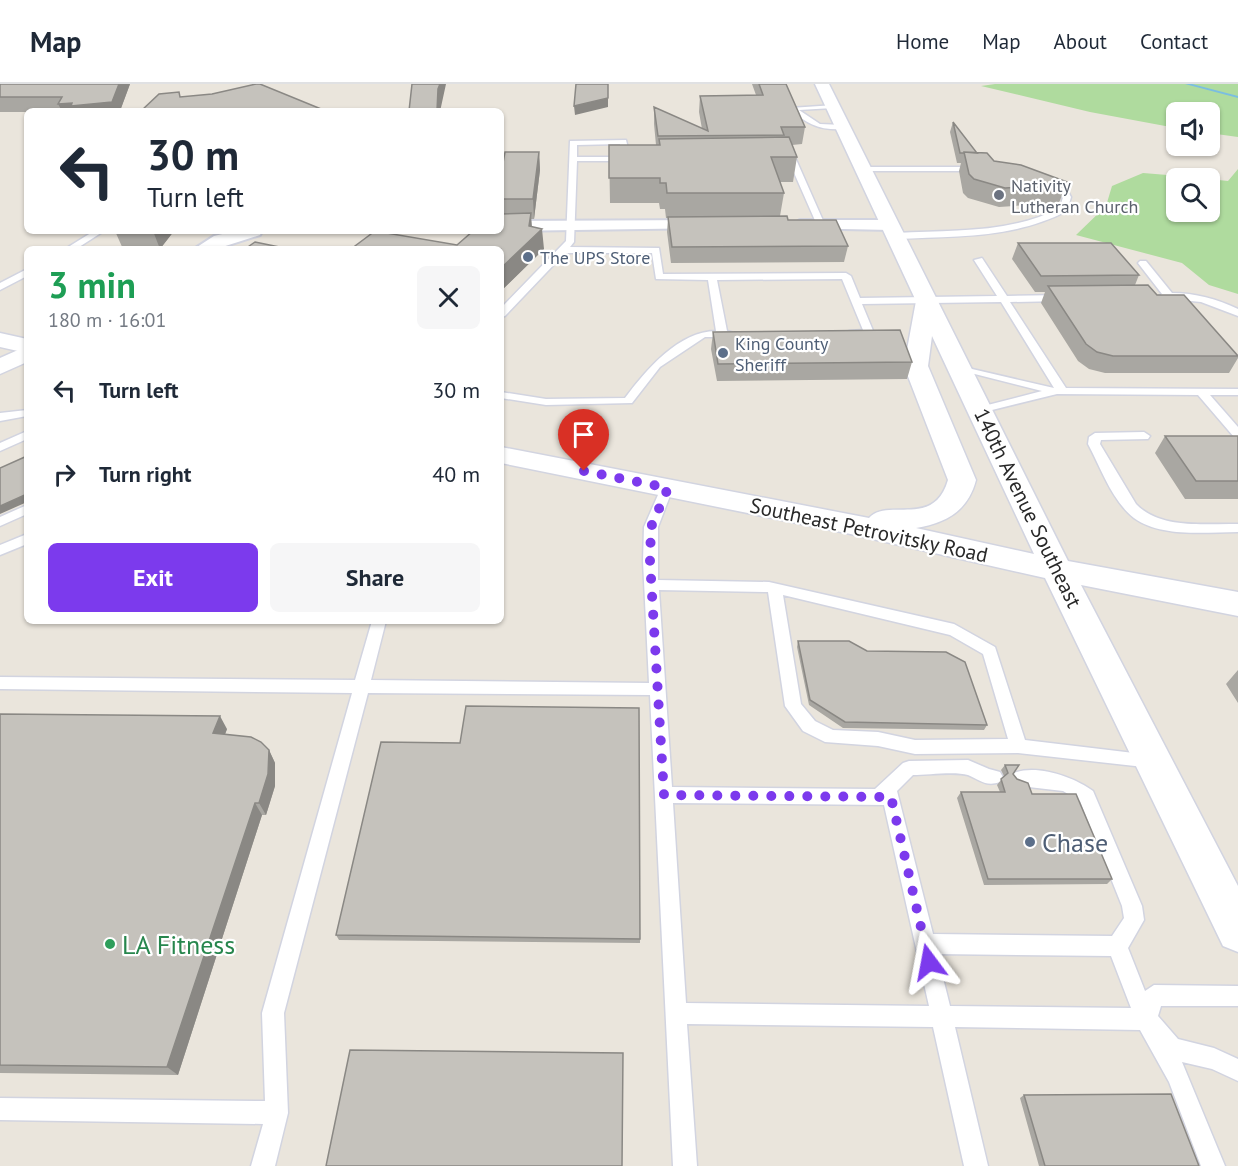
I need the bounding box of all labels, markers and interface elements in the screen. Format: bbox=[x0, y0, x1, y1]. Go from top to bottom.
text: Map bbox=[30, 23, 81, 60]
text: Home bbox=[896, 28, 949, 55]
text: Map bbox=[982, 28, 1021, 55]
text: About bbox=[1054, 28, 1107, 55]
text: Contact bbox=[1140, 28, 1208, 55]
map controls bbox=[1166, 102, 1220, 222]
button: sound bbox=[1166, 102, 1220, 156]
text: 30 m bbox=[147, 127, 239, 182]
icon: left bbox=[48, 132, 126, 210]
button: search bbox=[1166, 168, 1220, 222]
place label: Nativity Lutheran Church bbox=[1011, 174, 1138, 218]
text: Turn left bbox=[147, 180, 244, 214]
marker: Nativity Lutheran Church bbox=[992, 188, 1006, 202]
place label: The UPS Store bbox=[540, 246, 650, 269]
marker: The UPS Store bbox=[521, 250, 535, 264]
text: 3 min bbox=[48, 261, 136, 308]
button: close bbox=[417, 266, 480, 329]
text: 180 m · 16:01 bbox=[48, 307, 166, 333]
place label: King County Sheriff bbox=[735, 332, 829, 376]
marker: King County Sheriff bbox=[716, 346, 730, 360]
icon: left bbox=[48, 374, 81, 407]
text: Turn left bbox=[99, 376, 179, 404]
text: 30 m bbox=[432, 376, 480, 404]
street label: 140th Avenue Southeast bbox=[968, 404, 1088, 612]
pin bbox=[558, 409, 609, 471]
icon: arrive bbox=[567, 418, 600, 451]
icon: right bbox=[48, 458, 81, 491]
text: Turn right bbox=[99, 460, 191, 488]
text: 40 m bbox=[432, 460, 480, 488]
street label: Southeast Petrovitsky Road bbox=[748, 492, 990, 568]
button: Exit bbox=[48, 543, 258, 612]
button: Share bbox=[270, 543, 480, 612]
place label: Chase bbox=[1042, 826, 1108, 859]
marker: Chase bbox=[1023, 835, 1037, 849]
place label: LA Fitness bbox=[122, 928, 235, 961]
position arrow bbox=[897, 930, 961, 994]
marker: LA Fitness bbox=[103, 937, 117, 951]

